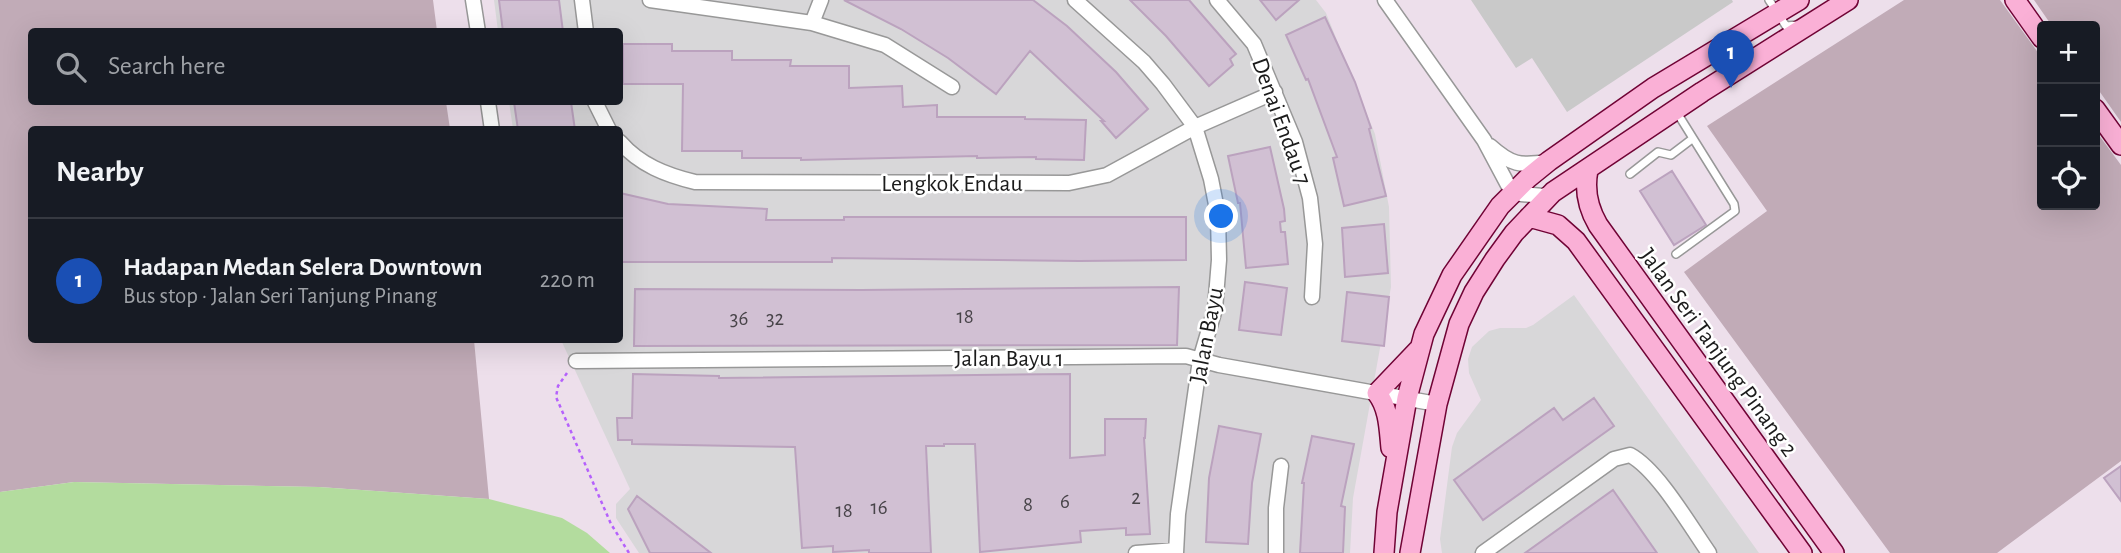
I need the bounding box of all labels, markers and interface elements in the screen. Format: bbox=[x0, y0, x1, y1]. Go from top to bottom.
map controls bbox=[2037, 21, 2100, 210]
button: + bbox=[2037, 21, 2100, 84]
search box bbox=[28, 28, 623, 105]
pin: 1 bbox=[1708, 30, 1754, 88]
icon: search bbox=[52, 48, 90, 86]
text: Search here bbox=[108, 53, 226, 79]
street label: Denai Endau 7 bbox=[1247, 55, 1315, 188]
button: − bbox=[2037, 84, 2100, 147]
button: locate bbox=[2037, 147, 2100, 210]
text: Nearby bbox=[56, 157, 144, 187]
street label: Lengkok Endau bbox=[881, 172, 1023, 196]
your location bbox=[1204, 199, 1238, 233]
street label: Jalan Seri Tanjung Pinang 2 bbox=[1635, 244, 1802, 461]
text: Hadapan Medan Selera Downtown bbox=[123, 254, 483, 280]
text: 1 bbox=[75, 269, 83, 292]
text: 220 m bbox=[540, 269, 595, 292]
text: Bus stop · Jalan Seri Tanjung Pinang bbox=[123, 285, 437, 308]
street label: Jalan Bayu bbox=[1186, 285, 1228, 385]
house number: 18 bbox=[956, 306, 974, 327]
house number: 36 bbox=[730, 308, 748, 329]
house number: 32 bbox=[766, 308, 784, 329]
street label: Jalan Bayu 1 bbox=[954, 347, 1064, 371]
house number: 2 bbox=[1131, 487, 1141, 508]
house number: 6 bbox=[1060, 491, 1070, 512]
house number: 8 bbox=[1023, 494, 1033, 515]
house number: 16 bbox=[870, 497, 888, 518]
house number: 18 bbox=[835, 500, 853, 521]

